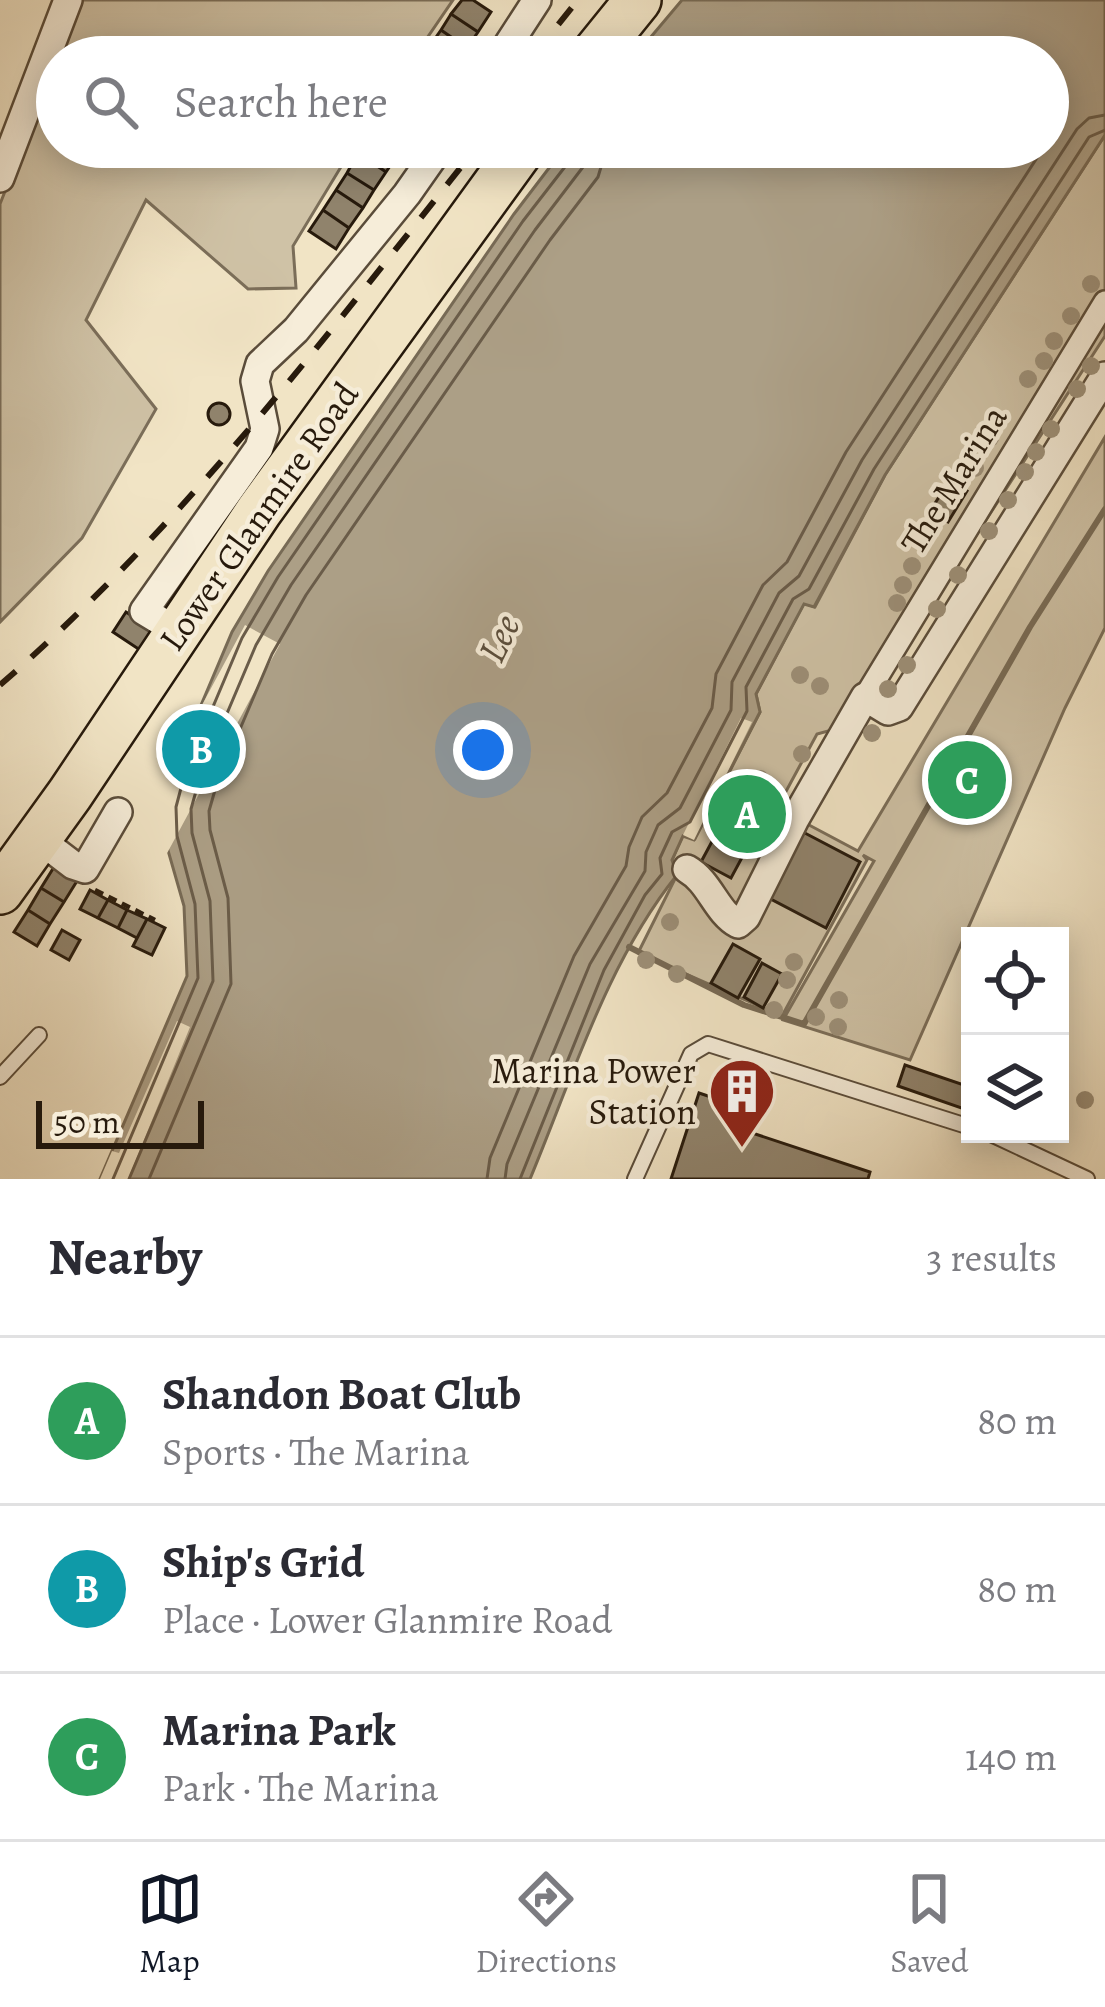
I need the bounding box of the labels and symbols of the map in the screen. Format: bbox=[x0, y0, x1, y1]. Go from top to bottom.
street label: Lower Glanmire Road bbox=[147, 371, 370, 661]
street label: The Marina bbox=[889, 396, 1018, 563]
water label: Lee bbox=[465, 606, 532, 671]
pin: B bbox=[162, 704, 240, 794]
your location bbox=[453, 720, 513, 780]
pin: C bbox=[928, 735, 1006, 825]
pin: A bbox=[708, 769, 786, 859]
place label: Marina Power Station bbox=[491, 1046, 696, 1136]
building icon: Marina Power Station bbox=[707, 1056, 777, 1150]
scale bar bbox=[36, 1095, 204, 1148]

